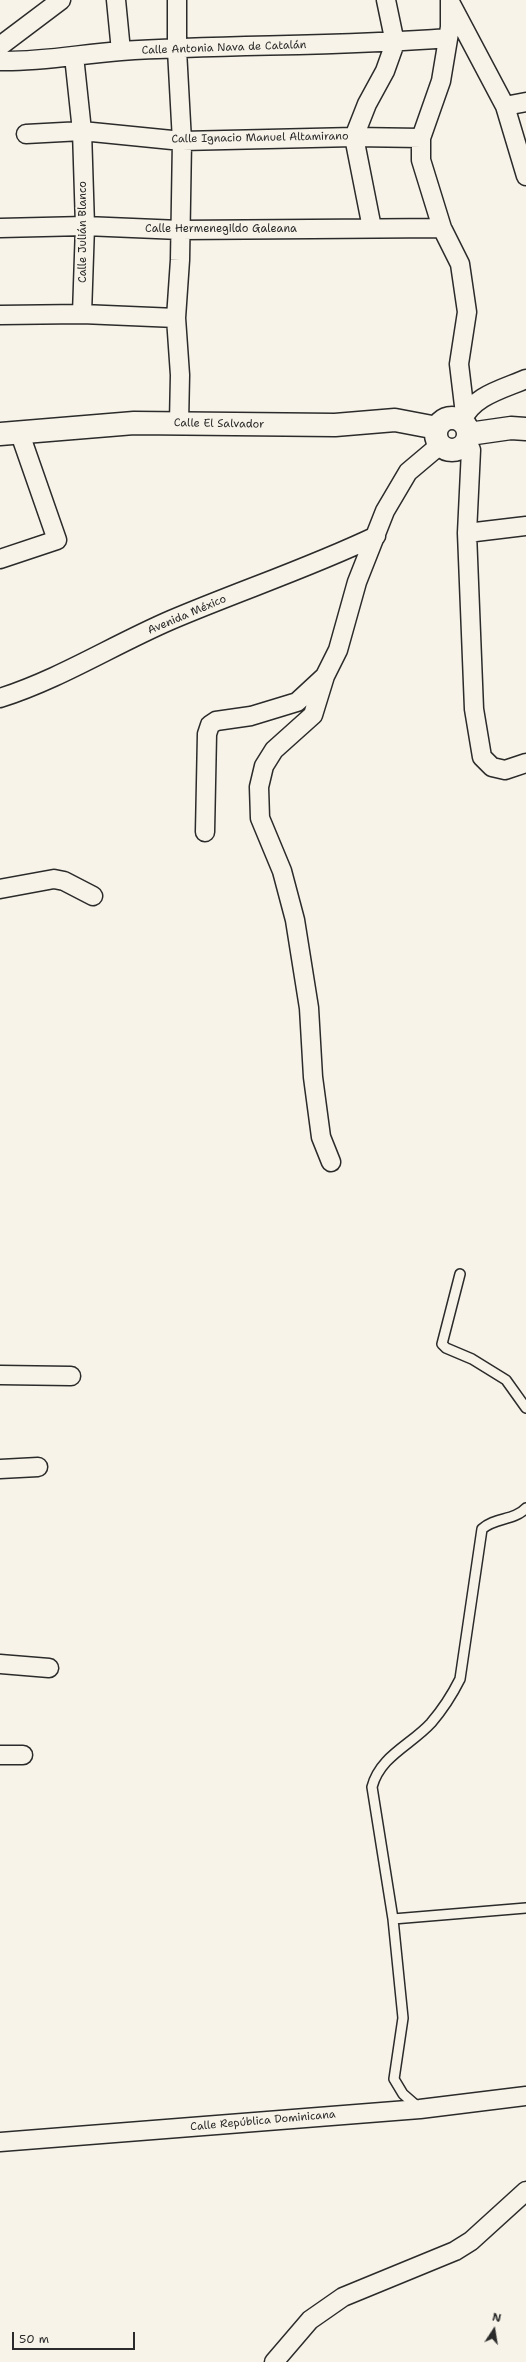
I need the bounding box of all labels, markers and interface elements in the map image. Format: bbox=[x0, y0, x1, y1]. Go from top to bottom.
street label: Calle Antonia Nava de Catalán bbox=[141, 39, 307, 57]
street label: Calle Ignacio Manuel Altamirano bbox=[171, 130, 349, 146]
street label: Calle Julián Blanco bbox=[76, 181, 90, 283]
street label: Calle Hermenegildo Galeana bbox=[145, 222, 297, 236]
street label: Calle El Salvador bbox=[174, 417, 264, 431]
street label: Avenida México bbox=[146, 592, 228, 638]
street label: Calle República Dominicana bbox=[190, 2108, 336, 2134]
north arrow bbox=[474, 2310, 514, 2350]
text: N bbox=[491, 2310, 502, 2326]
scale bar bbox=[14, 2324, 137, 2350]
text: 50 m bbox=[19, 2331, 49, 2347]

